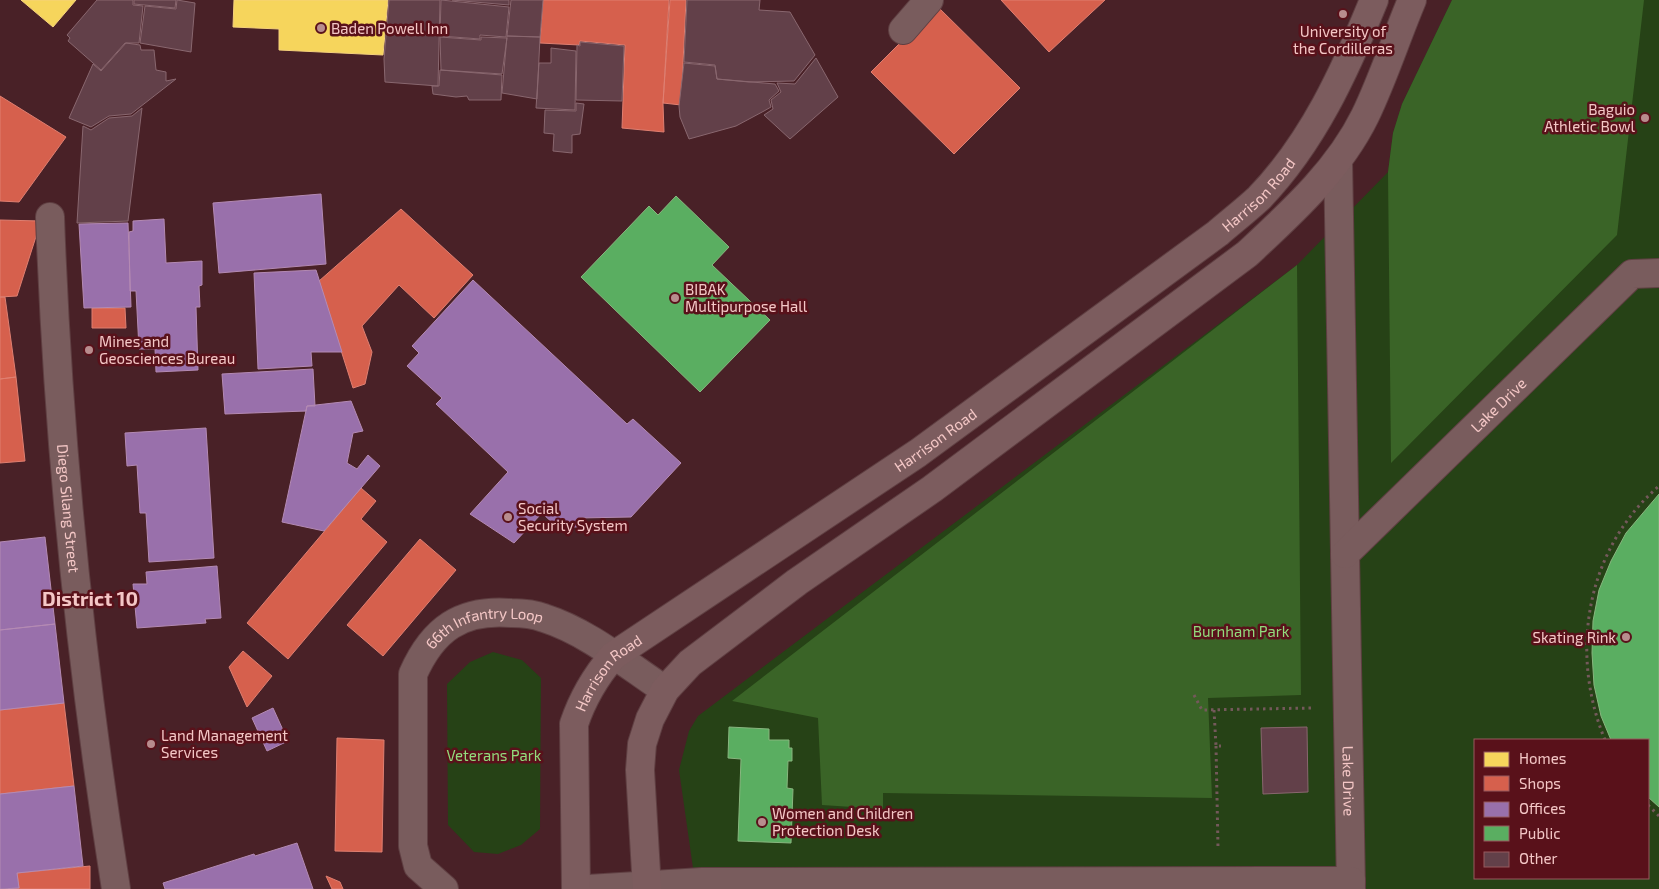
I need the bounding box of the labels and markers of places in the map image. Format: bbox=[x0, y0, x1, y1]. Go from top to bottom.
marker: University of the Cordilleras bbox=[1337, 8, 1349, 20]
place label: Baden Powell Inn bbox=[331, 19, 448, 37]
marker: Baden Powell Inn bbox=[315, 22, 327, 34]
place label: University of the Cordilleras bbox=[1293, 22, 1393, 57]
place label: Baguio Athletic Bowl bbox=[1544, 100, 1636, 135]
marker: Baguio Athletic Bowl bbox=[1639, 112, 1651, 124]
place label: BIBAK Multipurpose Hall bbox=[685, 280, 808, 315]
marker: BIBAK Multipurpose Hall bbox=[669, 292, 681, 304]
place label: Mines and Geosciences Bureau bbox=[99, 332, 235, 367]
marker: Mines and Geosciences Bureau bbox=[83, 344, 95, 356]
place label: Social Security System bbox=[518, 499, 628, 534]
marker: Social Security System bbox=[502, 511, 514, 523]
place label: Skating Rink bbox=[1533, 628, 1616, 646]
marker: Skating Rink bbox=[1620, 631, 1632, 643]
place label: Land Management Services bbox=[161, 726, 288, 761]
marker: Land Management Services bbox=[145, 738, 157, 750]
place label: Women and Children Protection Desk bbox=[772, 804, 913, 839]
marker: Women and Children Protection Desk bbox=[756, 816, 768, 828]

